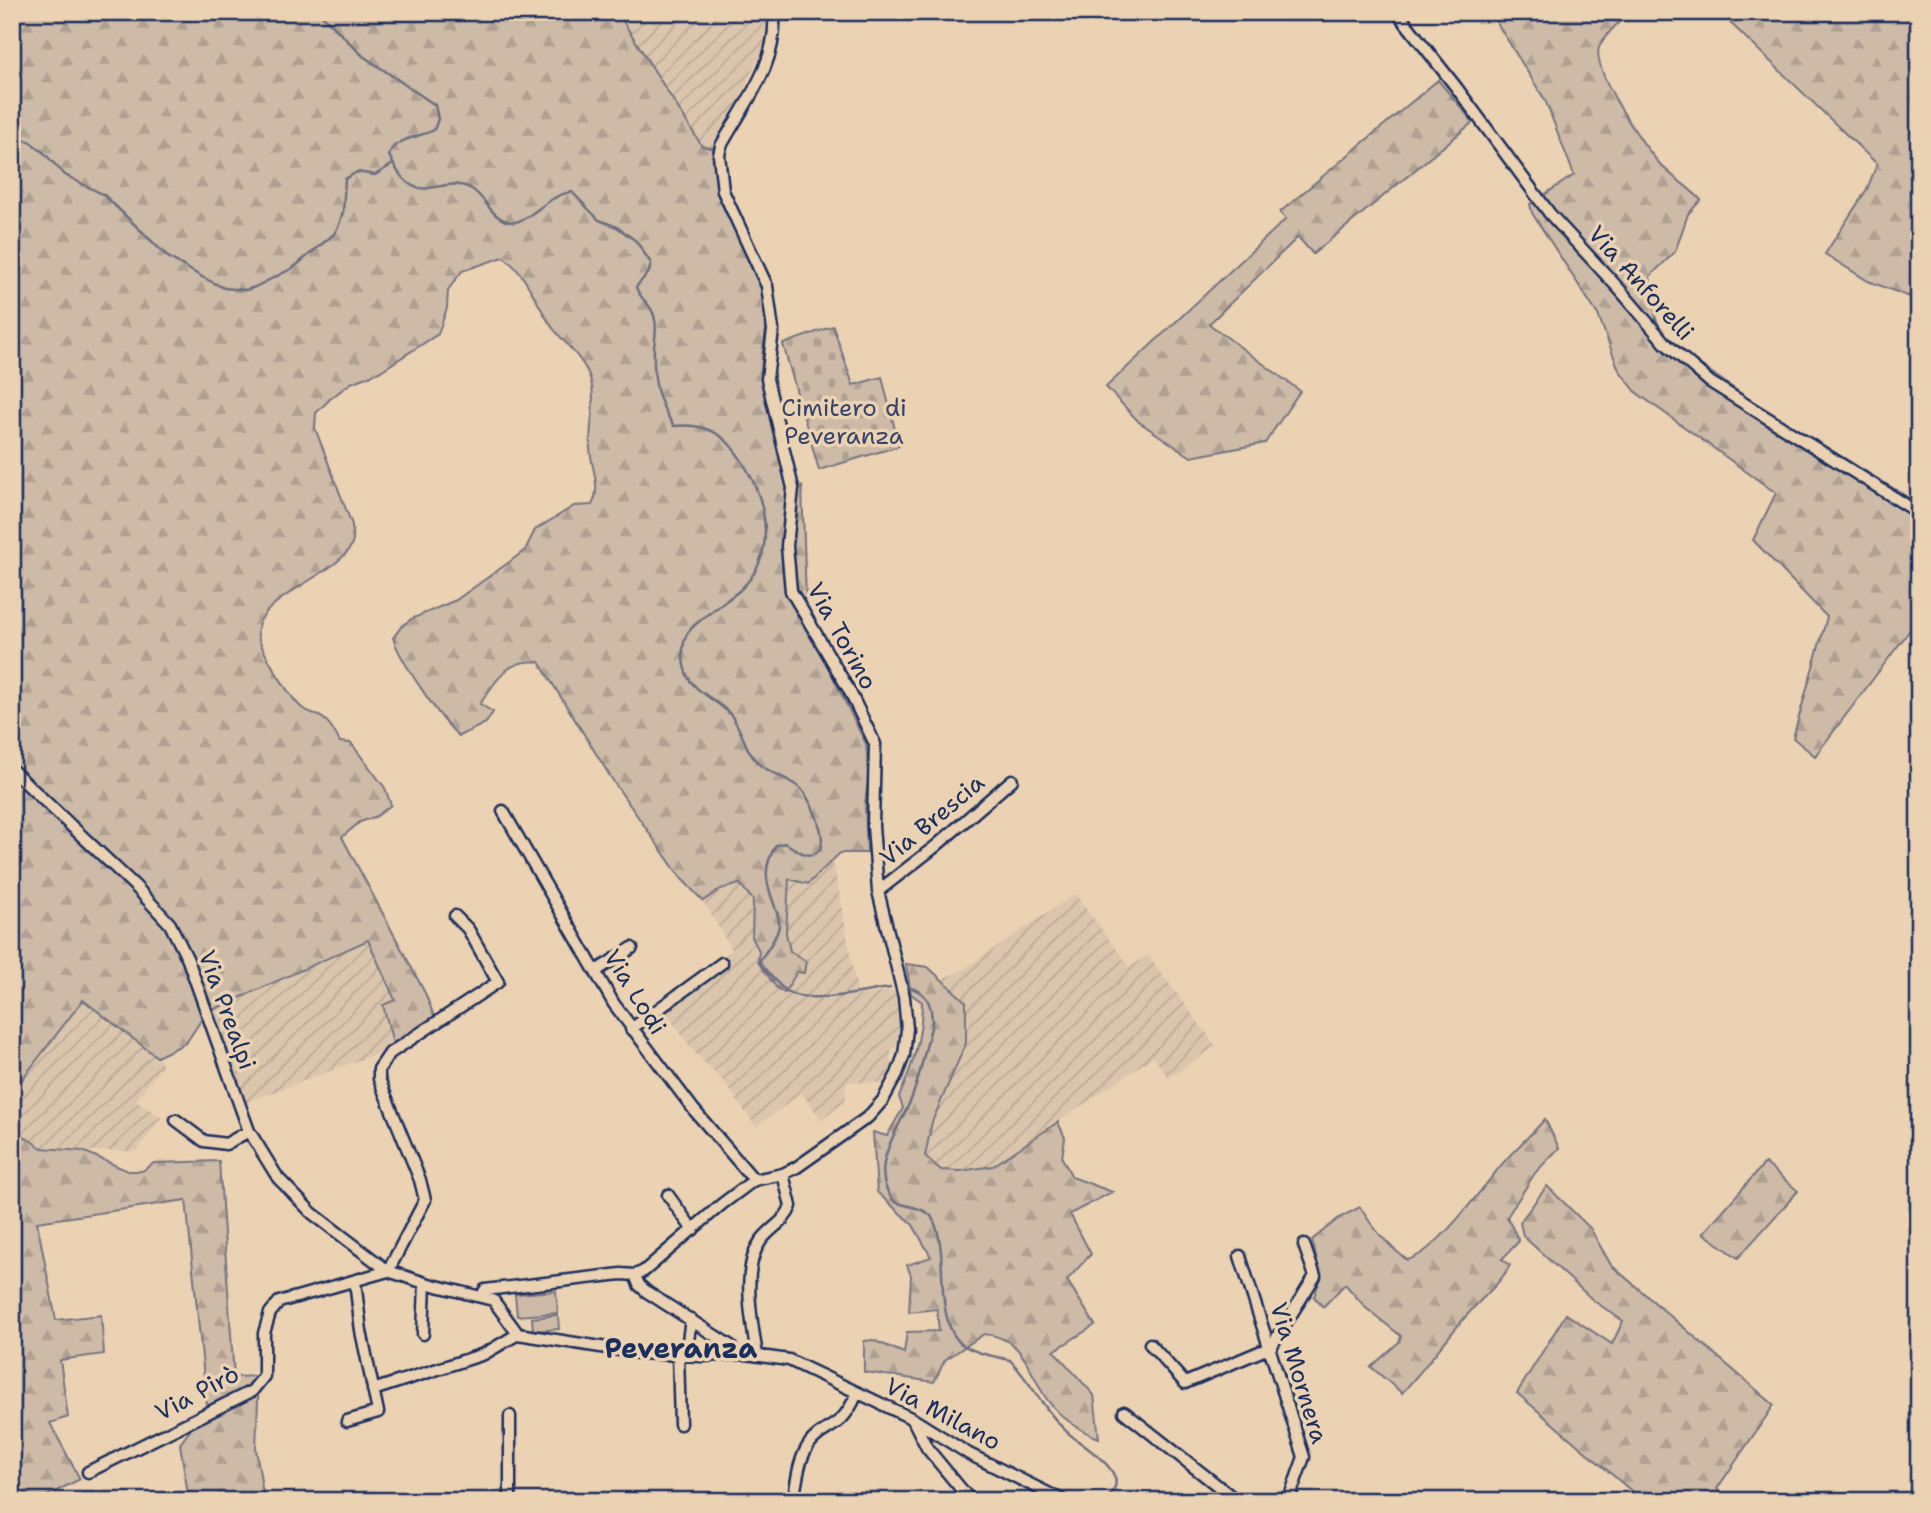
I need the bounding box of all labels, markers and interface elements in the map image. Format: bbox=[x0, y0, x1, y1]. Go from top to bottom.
street label: Via Anforelli bbox=[1581, 219, 1701, 347]
park label: Cimitero di Peveranza bbox=[781, 392, 907, 452]
street label: Via Torino bbox=[799, 577, 885, 695]
street label: Via Brescia bbox=[873, 767, 991, 873]
street label: Via Lodi bbox=[596, 943, 674, 1041]
street label: Via Prealpi bbox=[191, 946, 263, 1074]
street label: Via Mornera bbox=[1262, 1299, 1336, 1447]
district label: Peveranza bbox=[605, 1329, 758, 1367]
street label: Via Pirò bbox=[150, 1358, 244, 1428]
street label: Via Milano bbox=[880, 1370, 1006, 1458]

